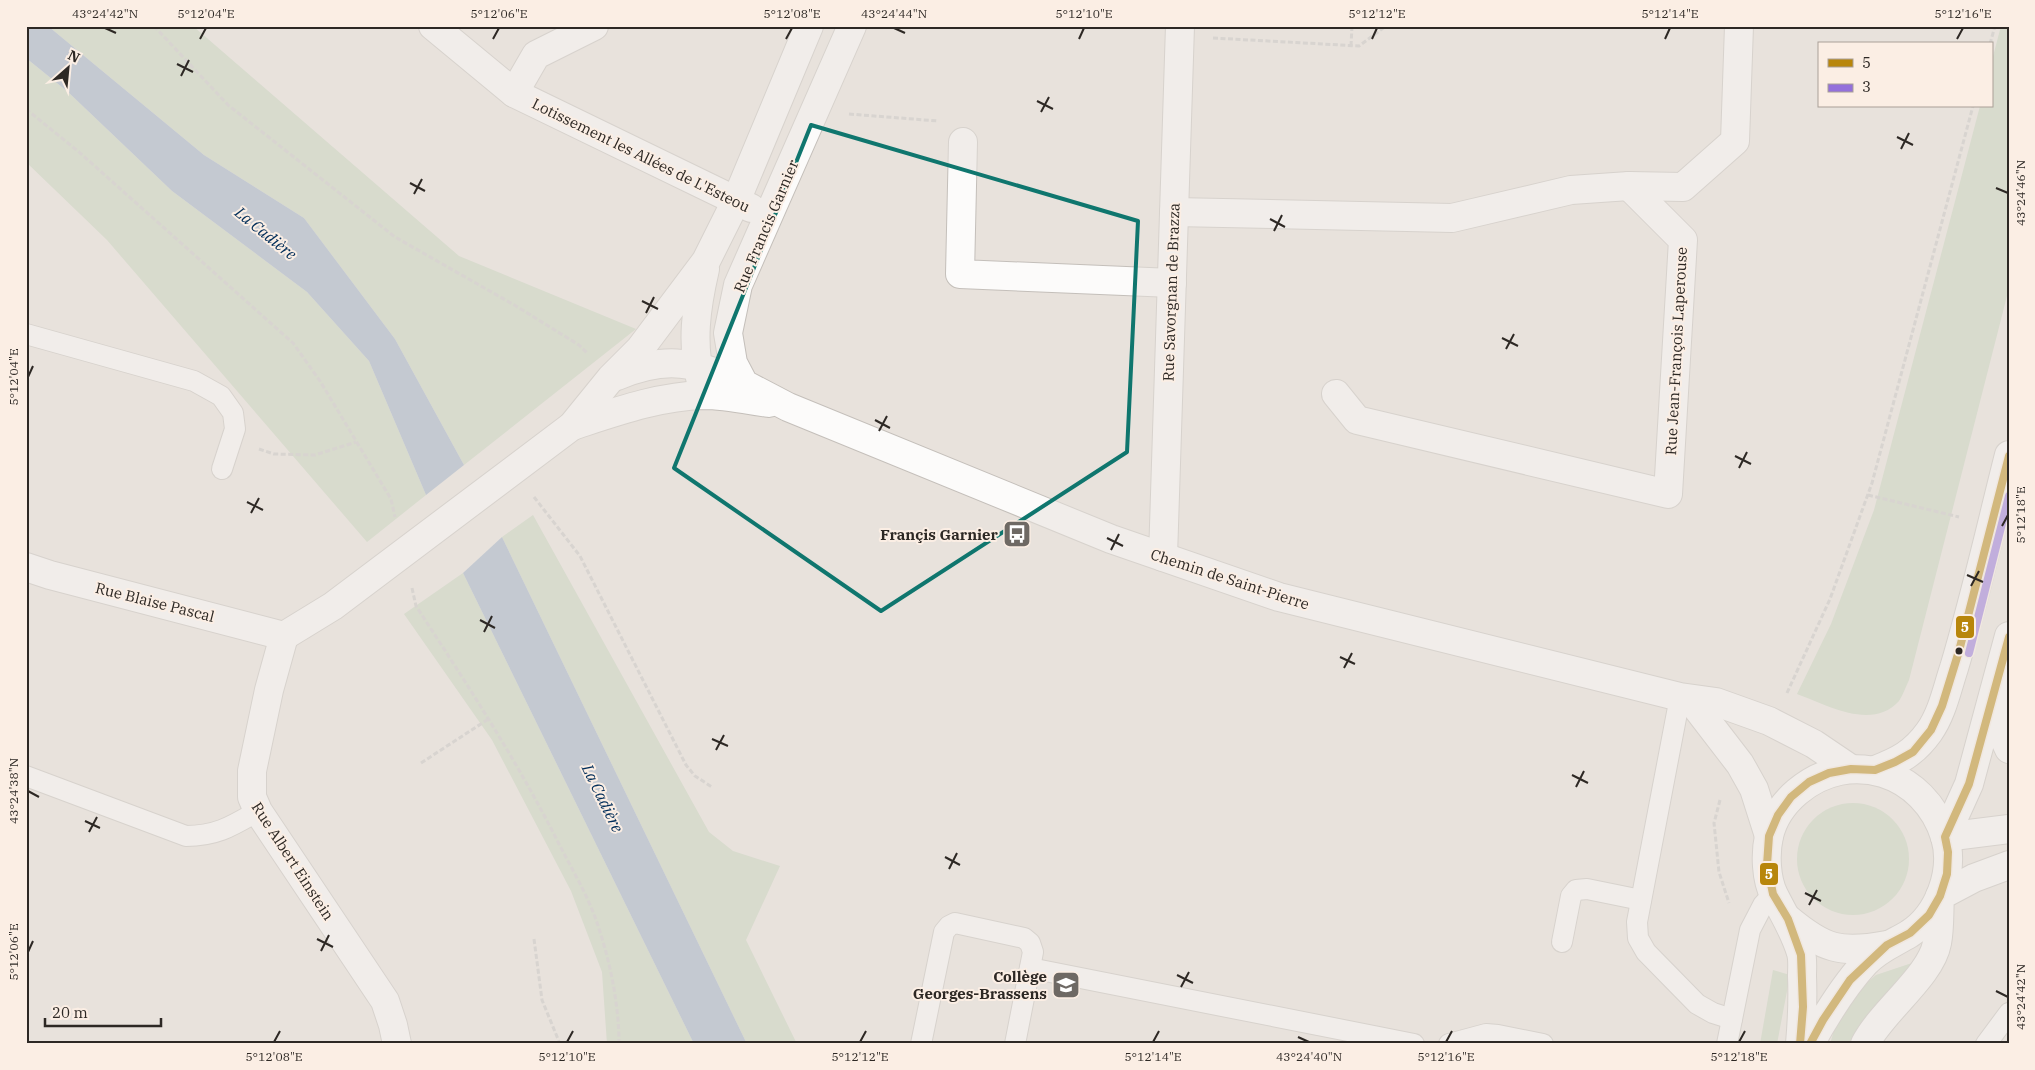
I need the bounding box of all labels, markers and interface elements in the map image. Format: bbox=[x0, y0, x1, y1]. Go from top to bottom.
text: 43°24'42"N bbox=[72, 6, 138, 21]
text: 5°12'04"E bbox=[177, 6, 235, 21]
text: 5°12'06"E bbox=[470, 6, 528, 21]
text: 5°12'08"E bbox=[763, 6, 821, 21]
text: 43°24'44"N bbox=[861, 6, 927, 21]
text: 5°12'10"E bbox=[1055, 6, 1113, 21]
text: 5°12'12"E bbox=[1348, 6, 1406, 21]
text: 5°12'14"E bbox=[1641, 6, 1699, 21]
text: 5°12'16"E bbox=[1934, 6, 1992, 21]
north arrow bbox=[42, 42, 92, 92]
legend bbox=[1818, 42, 1992, 108]
text: N bbox=[65, 46, 83, 67]
text: 5 bbox=[1862, 53, 1871, 72]
text: 3 bbox=[1862, 77, 1871, 96]
street label: Lotissement les Allées de L'Esteou bbox=[529, 94, 753, 216]
street label: Rue Francis Garnier bbox=[729, 156, 803, 295]
text: 43°24'46"N bbox=[2013, 160, 2028, 226]
water label: La Cadière bbox=[230, 202, 301, 264]
street label: Rue Savorgnan de Brazza bbox=[1158, 202, 1184, 382]
street label: Rue Jean-François Laperouse bbox=[1661, 246, 1691, 456]
text: 5°12'04"E bbox=[6, 348, 21, 406]
text: 5°12'18"E bbox=[2013, 486, 2028, 544]
bus stop icon: Françis Garnier bbox=[1002, 519, 1032, 549]
place label: Françis Garnier bbox=[880, 525, 999, 544]
street label: Chemin de Saint-Pierre bbox=[1148, 544, 1312, 614]
street label: Rue Blaise Pascal bbox=[93, 578, 217, 626]
line badge: 5 bbox=[1955, 615, 1975, 639]
text: 5 bbox=[1961, 618, 1969, 636]
unlabelled marker bbox=[1954, 646, 1964, 656]
text: 43°24'38"N bbox=[6, 758, 21, 824]
water label: La Cadière bbox=[578, 760, 628, 835]
street label: Rue Albert Einstein bbox=[248, 798, 338, 924]
line badge: 5 bbox=[1759, 862, 1779, 886]
text: 5 bbox=[1765, 865, 1773, 883]
text: 5°12'06"E bbox=[6, 923, 21, 981]
text: 43°24'42"N bbox=[2013, 964, 2028, 1030]
place label: Collège Georges-Brassens bbox=[913, 967, 1047, 1003]
school or university icon: Collège Georges-Brassens bbox=[1051, 970, 1081, 1000]
scale bar bbox=[45, 995, 161, 1027]
text: 20 m bbox=[52, 1003, 88, 1022]
text: 5°12'08"E bbox=[245, 1049, 303, 1064]
text: 5°12'10"E bbox=[538, 1049, 596, 1064]
text: 5°12'12"E bbox=[831, 1049, 889, 1064]
text: 5°12'14"E bbox=[1124, 1049, 1182, 1064]
text: 43°24'40"N bbox=[1276, 1049, 1342, 1064]
text: 5°12'16"E bbox=[1417, 1049, 1475, 1064]
text: 5°12'18"E bbox=[1710, 1049, 1768, 1064]

